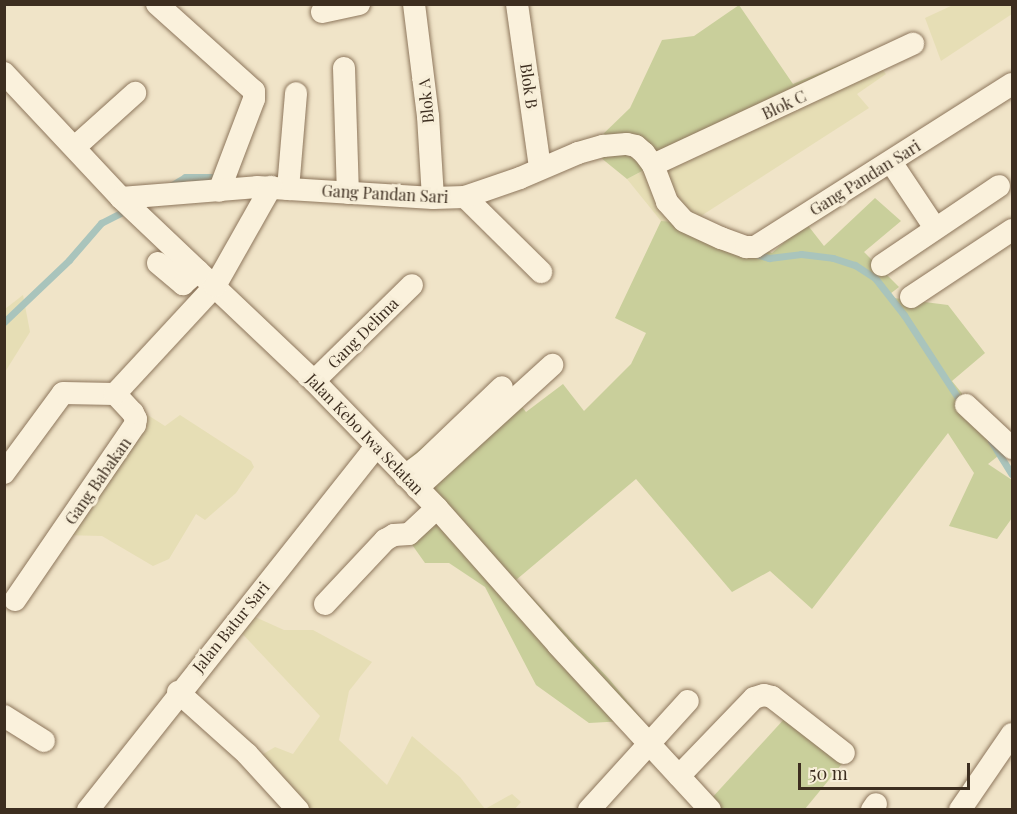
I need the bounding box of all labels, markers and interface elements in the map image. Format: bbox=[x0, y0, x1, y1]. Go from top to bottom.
street label: Blok B bbox=[516, 62, 542, 110]
street label: Blok A bbox=[414, 77, 438, 125]
street label: Blok C bbox=[759, 86, 809, 124]
street label: Gang Pandan Sari bbox=[806, 136, 924, 220]
street label: Gang Pandan Sari bbox=[321, 181, 449, 207]
street label: Gang Delima bbox=[324, 294, 402, 372]
street label: Jalan Kebo Iwa Selatan bbox=[302, 369, 428, 499]
street label: Gang Babakan bbox=[61, 434, 135, 528]
street label: Jalan Batur Sari bbox=[189, 578, 273, 676]
scale bar bbox=[801, 751, 974, 789]
text: 50 m bbox=[809, 761, 848, 785]

